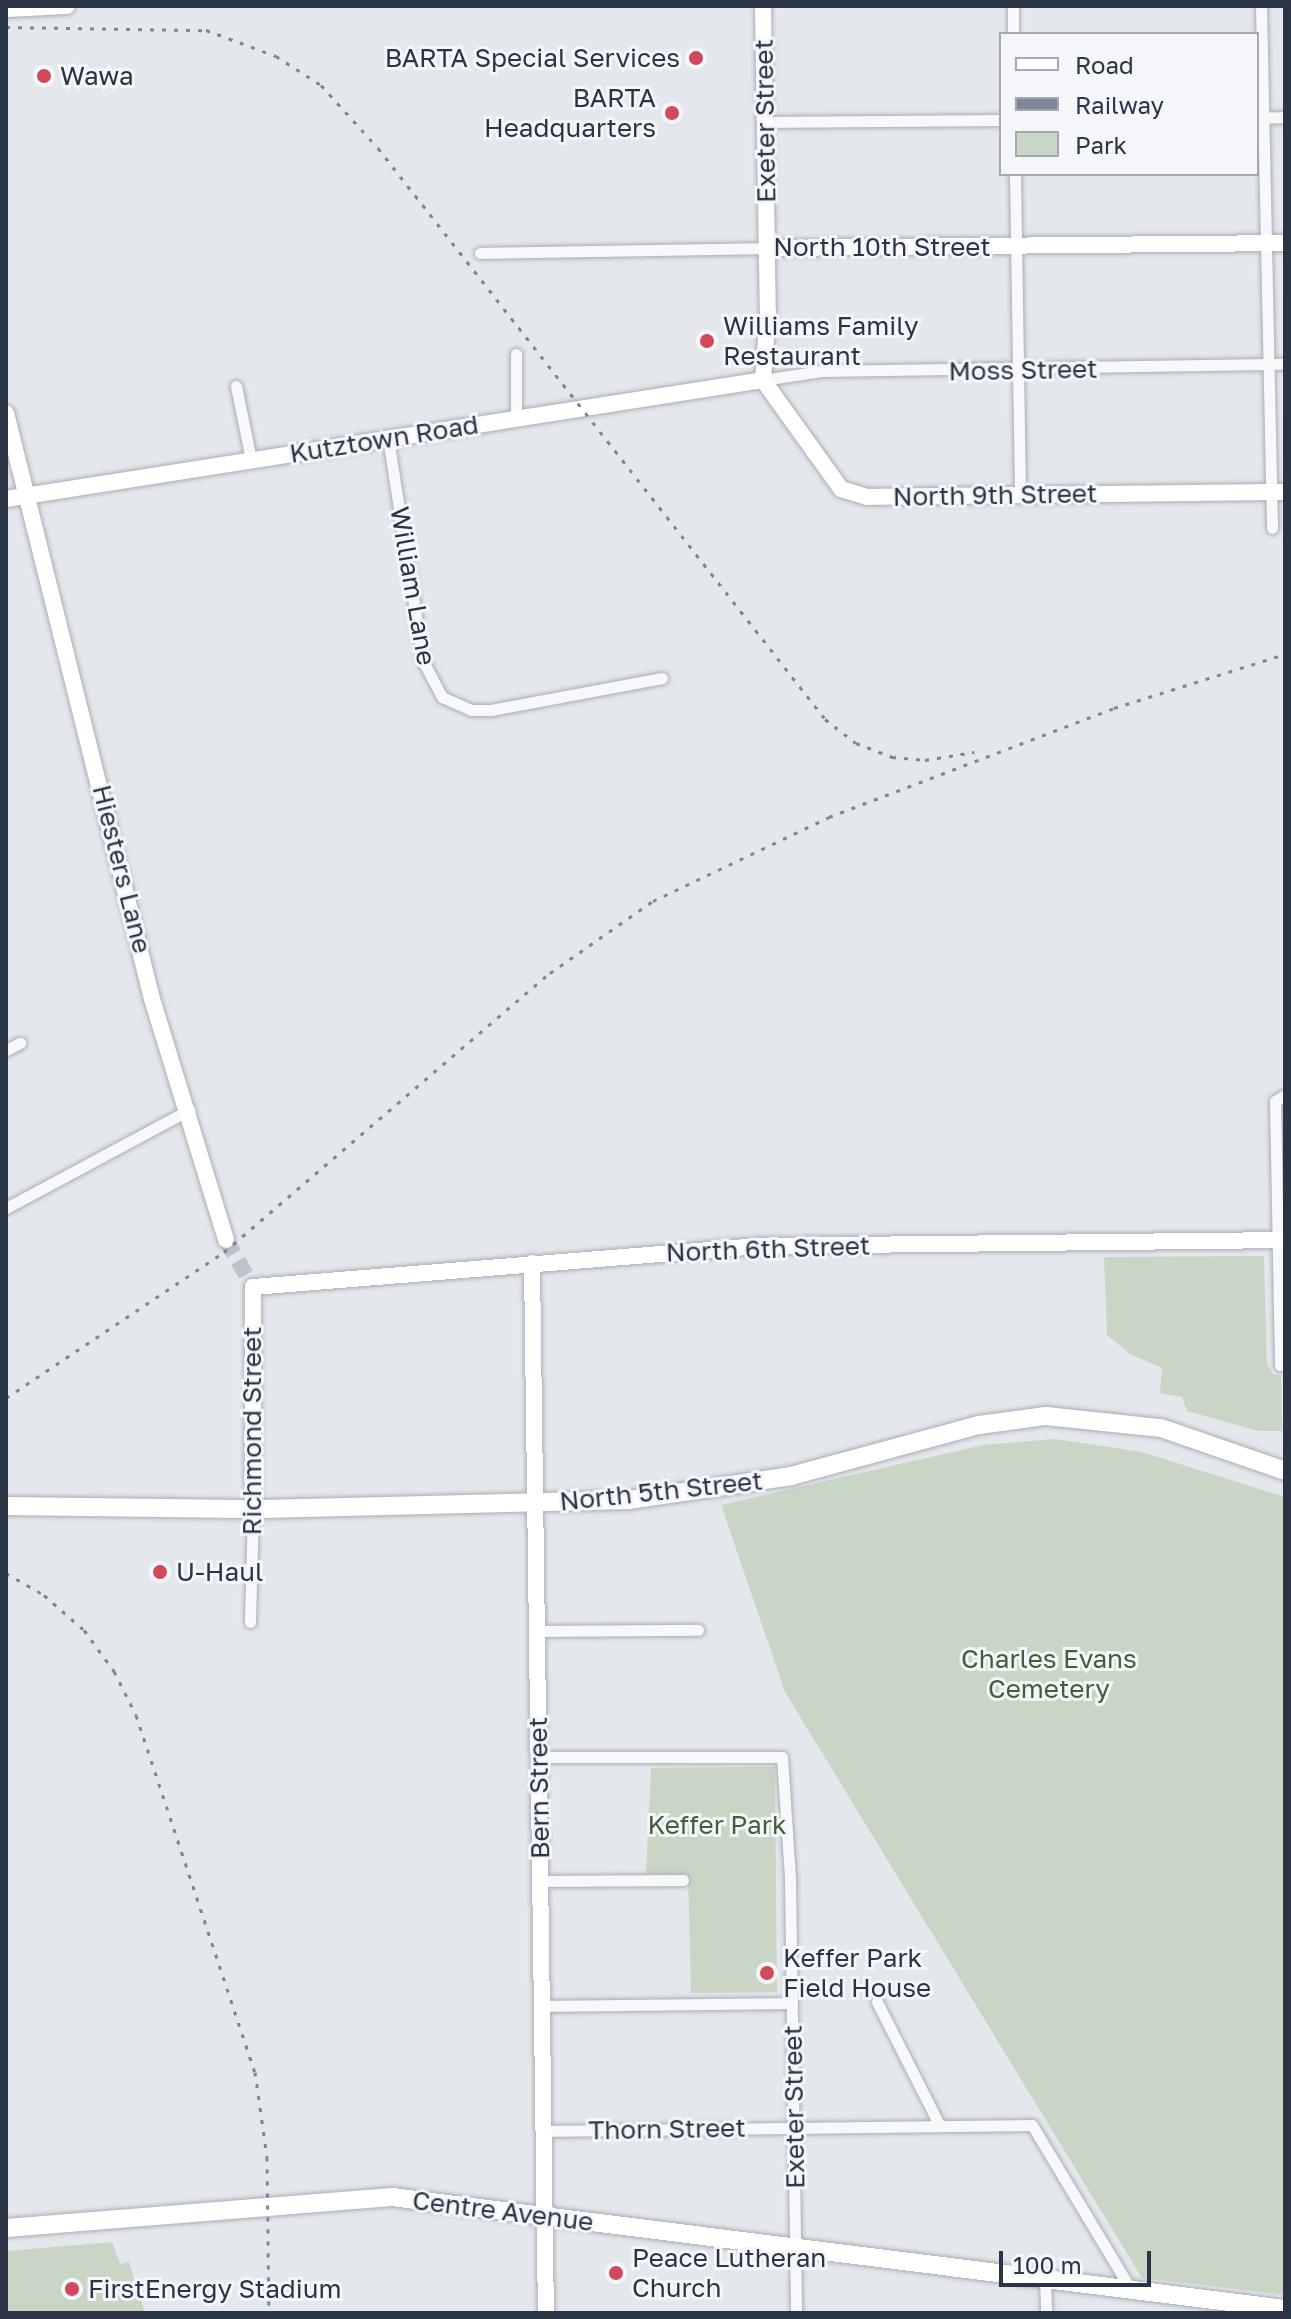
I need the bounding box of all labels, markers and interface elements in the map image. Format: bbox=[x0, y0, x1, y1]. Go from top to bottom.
legend bbox=[999, 32, 1259, 176]
street label: Exeter Street bbox=[748, 39, 782, 203]
place label: BARTA Special Services bbox=[385, 42, 680, 74]
marker: BARTA Special Services bbox=[687, 49, 705, 67]
text: Road bbox=[1075, 50, 1134, 79]
place label: Wawa bbox=[60, 60, 134, 92]
marker: Wawa bbox=[35, 67, 53, 85]
place label: BARTA Headquarters bbox=[484, 82, 656, 144]
text: Railway bbox=[1075, 90, 1164, 119]
marker: BARTA Headquarters bbox=[663, 104, 681, 122]
text: Park bbox=[1075, 130, 1127, 159]
street label: North 10th Street bbox=[773, 231, 991, 263]
place label: Williams Family Restaurant bbox=[723, 310, 918, 372]
marker: Williams Family Restaurant bbox=[698, 332, 716, 350]
street label: Moss Street bbox=[948, 353, 1098, 387]
street label: Kutztown Road bbox=[287, 409, 481, 469]
street label: North 9th Street bbox=[892, 478, 1098, 512]
street label: William Lane bbox=[384, 504, 442, 668]
street label: Hiesters Lane bbox=[86, 782, 158, 956]
street label: North 6th Street bbox=[665, 1230, 871, 1268]
street label: Richmond Street bbox=[236, 1327, 268, 1535]
street label: North 5th Street bbox=[558, 1465, 764, 1517]
place label: U-Haul bbox=[176, 1556, 263, 1588]
marker: U-Haul bbox=[151, 1563, 169, 1581]
park label: Charles Evans Cemetery bbox=[961, 1643, 1137, 1704]
street label: Bern Street bbox=[522, 1717, 556, 1859]
park label: Keffer Park bbox=[647, 1809, 787, 1841]
place label: Keffer Park Field House bbox=[783, 1942, 931, 2004]
marker: Keffer Park Field House bbox=[758, 1964, 776, 1982]
street label: Exeter Street bbox=[777, 2025, 811, 2189]
street label: Thorn Street bbox=[588, 2112, 746, 2146]
street label: Centre Avenue bbox=[411, 2184, 595, 2238]
scale bar bbox=[1003, 2235, 1155, 2285]
place label: Peace Lutheran Church bbox=[632, 2242, 826, 2304]
text: 100 m bbox=[1013, 2250, 1082, 2279]
marker: Peace Lutheran Church bbox=[607, 2264, 625, 2282]
place label: FirstEnergy Stadium bbox=[88, 2273, 342, 2305]
marker: FirstEnergy Stadium bbox=[63, 2280, 81, 2298]

